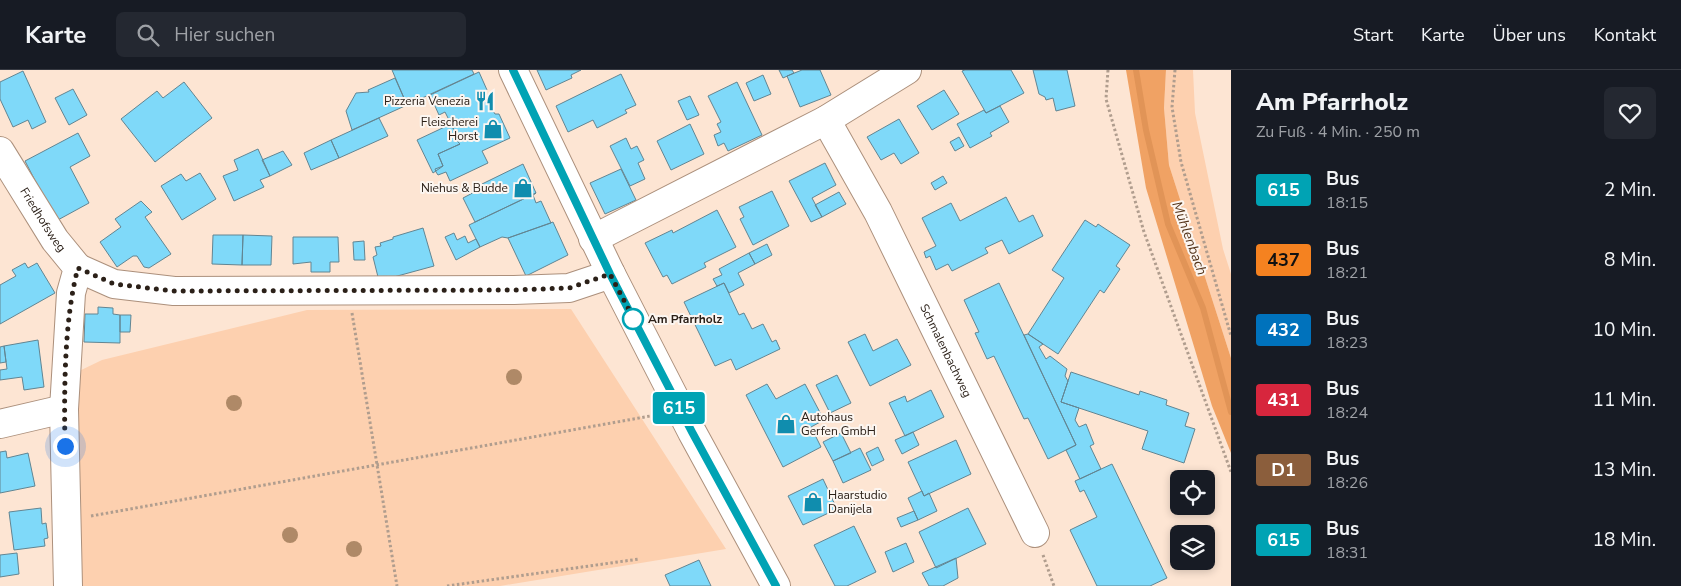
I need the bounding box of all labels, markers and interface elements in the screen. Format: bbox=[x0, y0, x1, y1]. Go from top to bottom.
search box bbox=[116, 12, 466, 57]
text: Karte bbox=[25, 19, 86, 51]
icon: search bbox=[134, 21, 162, 49]
text: Hier suchen bbox=[174, 22, 275, 48]
text: Start bbox=[1353, 23, 1393, 47]
text: Karte bbox=[1421, 23, 1465, 47]
text: Über uns bbox=[1493, 23, 1566, 47]
text: Kontakt bbox=[1594, 23, 1656, 47]
text: Am Pfarrholz bbox=[1256, 86, 1408, 118]
button: heart bbox=[1604, 87, 1656, 139]
restaurant icon: Pizzeria Venezia bbox=[474, 90, 496, 112]
place label: Pizzeria Venezia bbox=[384, 93, 470, 109]
place label: Fleischerei Horst bbox=[421, 114, 479, 144]
shop icon: Fleischerei Horst bbox=[482, 118, 504, 140]
text: Zu Fuß · 4 Min. · 250 m bbox=[1256, 121, 1420, 143]
text: Bus bbox=[1326, 166, 1359, 192]
shop icon: Niehus & Budde bbox=[512, 177, 534, 199]
text: 2 Min. bbox=[1604, 177, 1656, 203]
text: 615 bbox=[1267, 178, 1300, 202]
place label: Niehus & Budde bbox=[421, 180, 508, 196]
street label: Friedhofsweg bbox=[16, 184, 69, 255]
text: 18:15 bbox=[1326, 192, 1368, 214]
water label: Mühlenbach bbox=[1167, 199, 1212, 278]
text: Bus bbox=[1326, 236, 1359, 262]
text: 8 Min. bbox=[1604, 247, 1656, 273]
text: 437 bbox=[1267, 248, 1300, 272]
text: 18:21 bbox=[1326, 262, 1368, 284]
street label: Schmalenbachweg bbox=[916, 301, 975, 400]
text: Bus bbox=[1326, 306, 1359, 332]
marker: Am Pfarrholz bbox=[622, 308, 644, 330]
place label: Am Pfarrholz bbox=[648, 311, 723, 327]
text: 10 Min. bbox=[1593, 317, 1656, 343]
text: 432 bbox=[1267, 318, 1300, 342]
text: 18:23 bbox=[1326, 332, 1368, 354]
text: Bus bbox=[1326, 376, 1359, 402]
text: 11 Min. bbox=[1593, 387, 1656, 413]
text: 431 bbox=[1267, 388, 1300, 412]
line badge: 615 bbox=[650, 392, 708, 424]
text: 615 bbox=[663, 396, 695, 420]
text: 18:24 bbox=[1326, 402, 1368, 424]
place label: Autohaus Gerfen GmbH bbox=[801, 409, 876, 439]
shop icon: Autohaus Gerfen GmbH bbox=[775, 413, 797, 435]
your location bbox=[53, 434, 78, 459]
text: Bus bbox=[1326, 446, 1359, 472]
text: 13 Min. bbox=[1593, 457, 1656, 483]
text: D1 bbox=[1271, 458, 1296, 482]
map controls bbox=[1170, 470, 1215, 570]
button: locate bbox=[1170, 470, 1215, 515]
text: 18:26 bbox=[1326, 472, 1368, 494]
place label: Haarstudio Danijela bbox=[828, 487, 888, 517]
shop icon: Haarstudio Danijela bbox=[802, 491, 824, 513]
text: Bus bbox=[1326, 516, 1359, 542]
button: layers bbox=[1170, 525, 1215, 570]
text: 18 Min. bbox=[1593, 527, 1656, 553]
text: 615 bbox=[1267, 528, 1300, 552]
text: 18:31 bbox=[1326, 542, 1368, 564]

